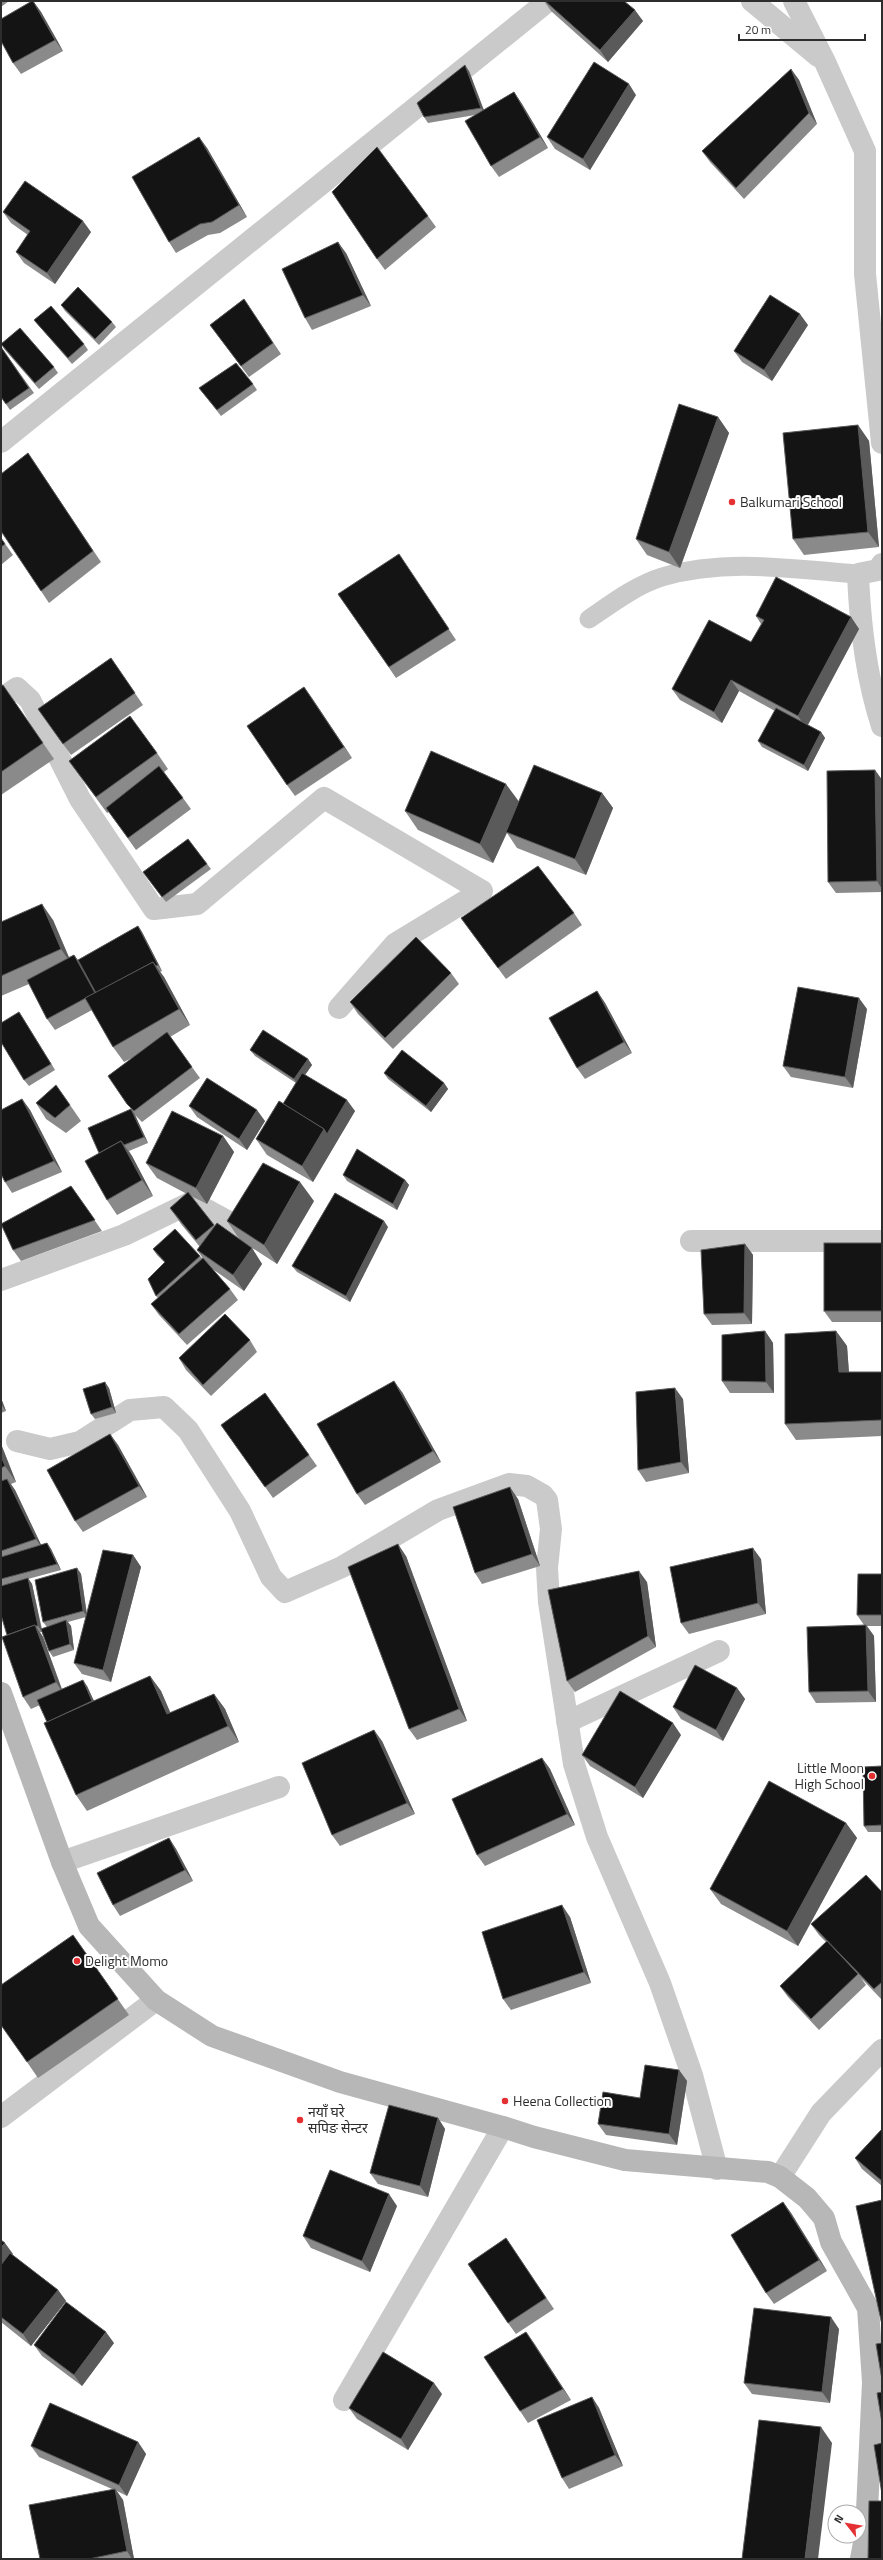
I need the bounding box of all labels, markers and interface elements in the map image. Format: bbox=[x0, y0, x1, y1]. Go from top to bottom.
scale bar bbox=[739, 16, 865, 42]
text: 20 m bbox=[745, 20, 771, 39]
place label: Balkumari School bbox=[740, 491, 842, 512]
marker: Balkumari School bbox=[727, 497, 737, 507]
place label: Little Moon High School bbox=[794, 1757, 864, 1794]
marker: Little Moon High School bbox=[867, 1771, 877, 1781]
place label: Delight Momo bbox=[85, 1950, 168, 1971]
marker: Delight Momo bbox=[72, 1956, 82, 1966]
place label: Heena Collection bbox=[513, 2090, 612, 2111]
marker: Heena Collection bbox=[500, 2096, 510, 2106]
place label: नयाँ घरे सपिङ सेन्टर bbox=[308, 2101, 368, 2138]
marker: नयाँ घरे सपिङ सेन्टर bbox=[295, 2115, 305, 2125]
north arrow bbox=[827, 2504, 867, 2544]
text: N bbox=[830, 2511, 847, 2526]

